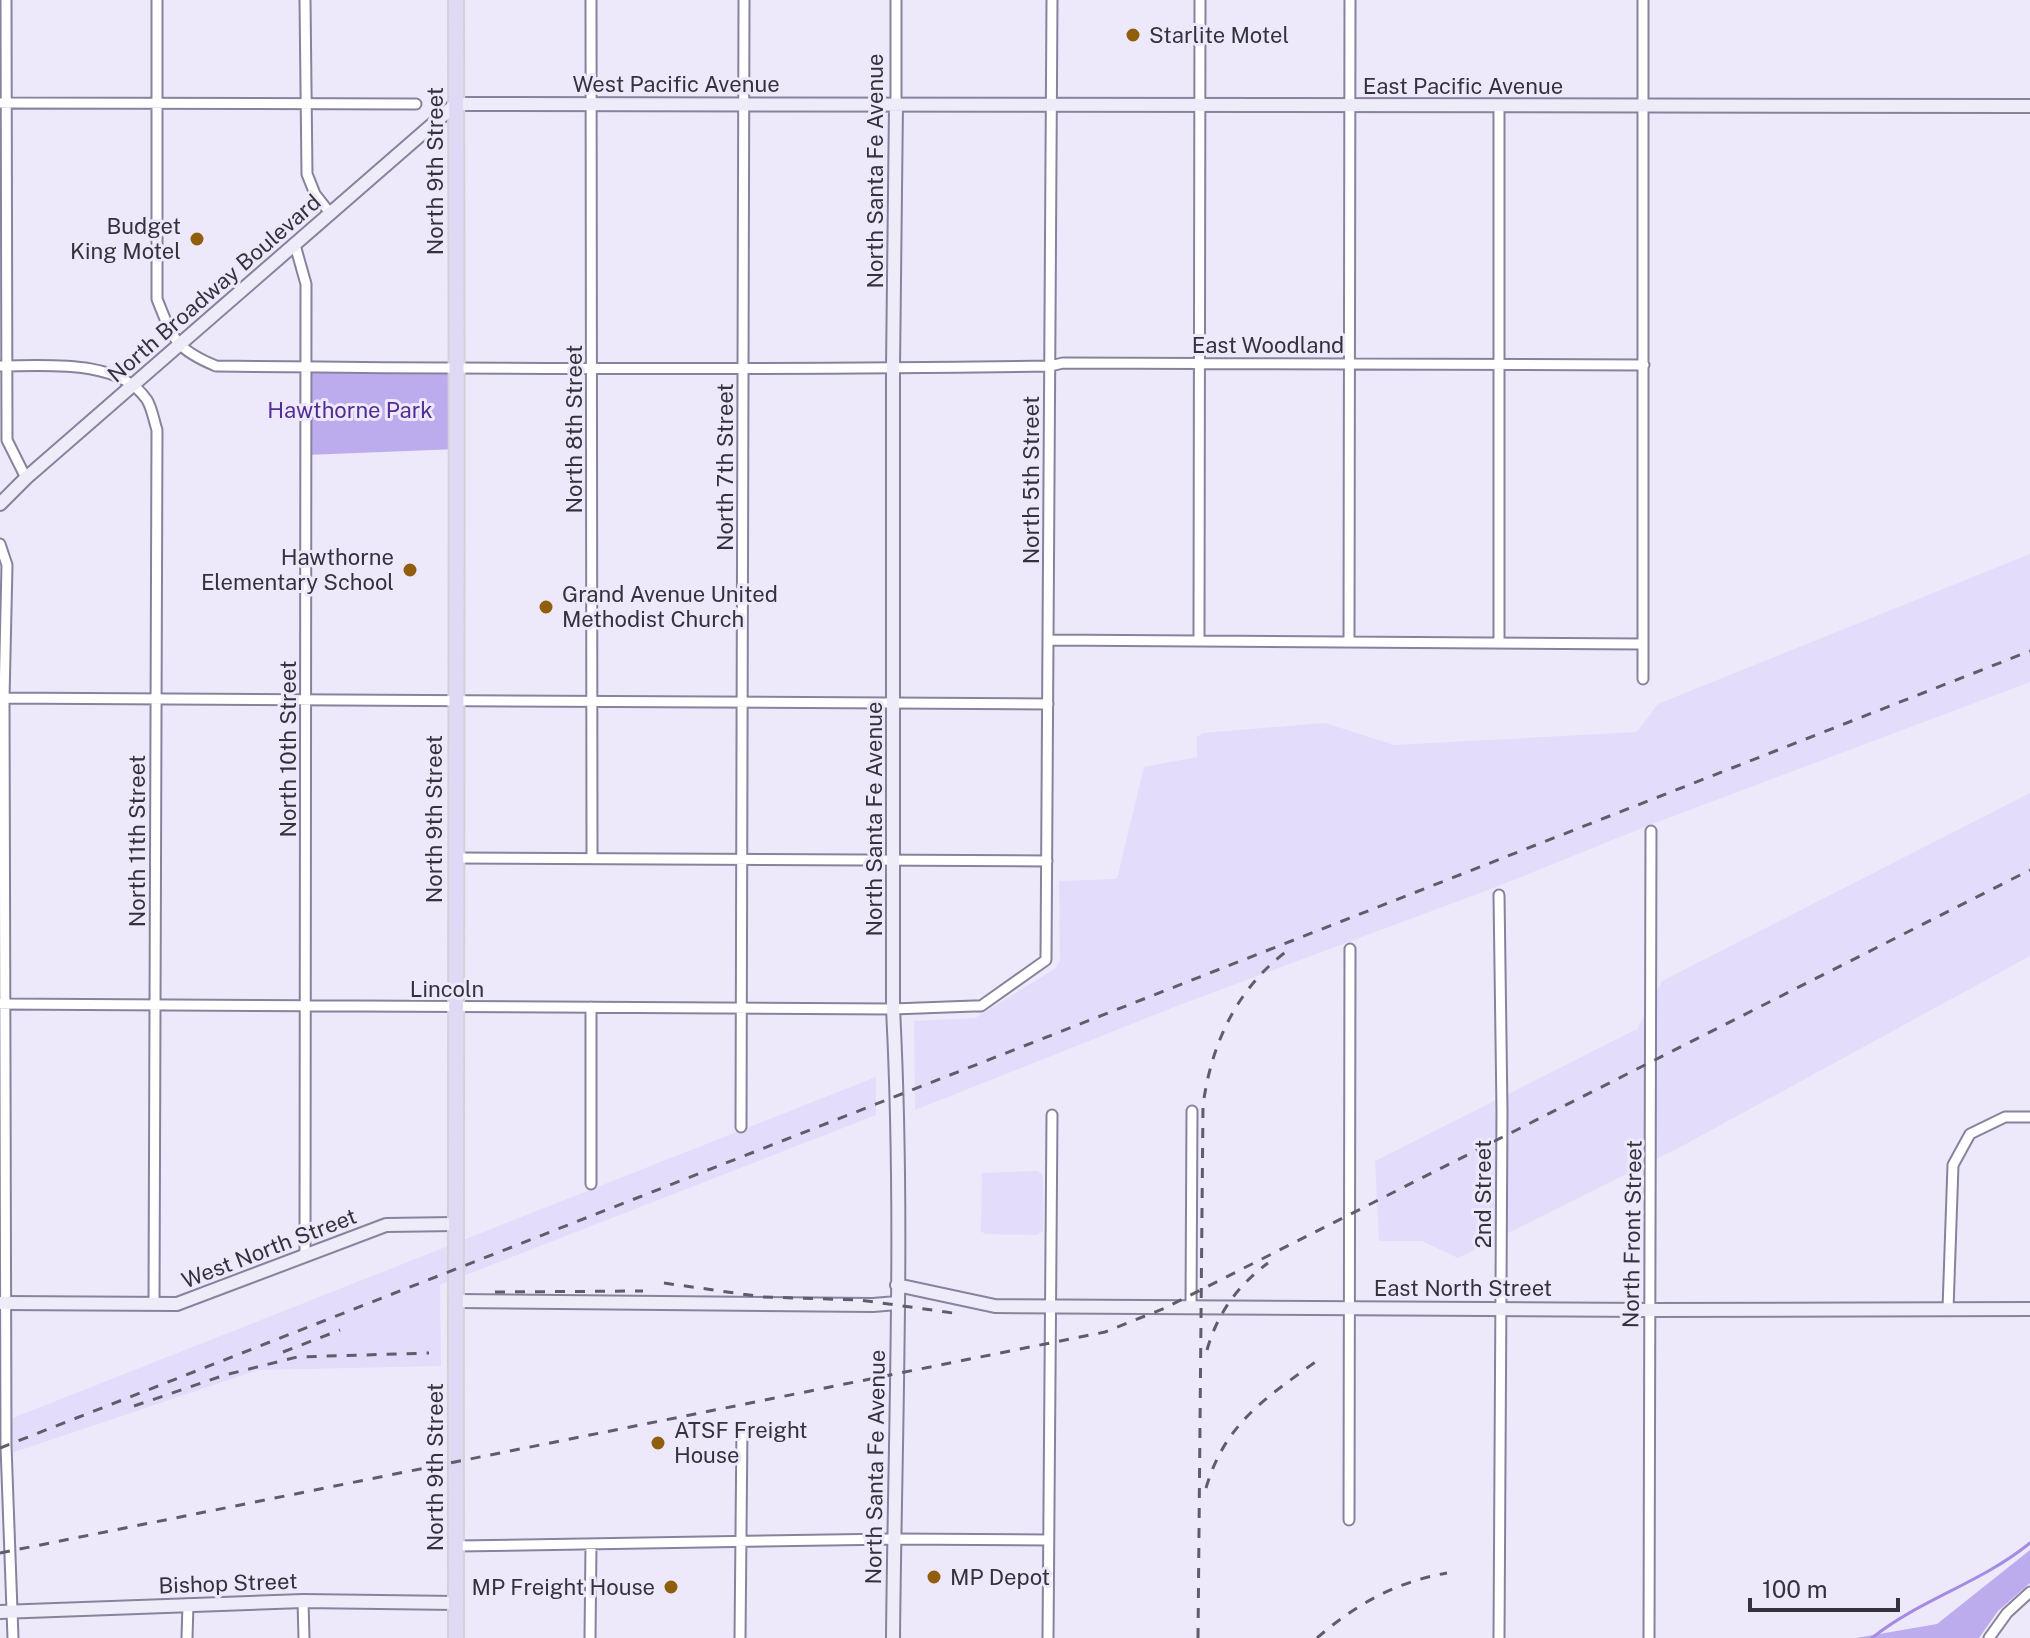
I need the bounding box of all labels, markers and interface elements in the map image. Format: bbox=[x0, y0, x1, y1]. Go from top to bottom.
place label: Starlite Motel bbox=[1149, 22, 1289, 48]
marker: Starlite Motel bbox=[1124, 26, 1142, 44]
street label: North Santa Fe Avenue bbox=[862, 54, 888, 288]
street label: West Pacific Avenue bbox=[572, 71, 780, 97]
street label: East Pacific Avenue bbox=[1363, 73, 1563, 99]
street label: North 9th Street bbox=[422, 87, 448, 255]
street label: North Broadway Boulevard bbox=[102, 189, 326, 387]
place label: Budget King Motel bbox=[70, 213, 181, 264]
marker: Budget King Motel bbox=[188, 230, 206, 248]
street label: East Woodland bbox=[1192, 332, 1344, 358]
street label: North 8th Street bbox=[561, 345, 587, 513]
street label: North 7th Street bbox=[712, 383, 738, 551]
street label: North 5th Street bbox=[1018, 396, 1044, 564]
park label: Hawthorne Park bbox=[267, 397, 433, 423]
place label: Hawthorne Elementary School bbox=[201, 544, 394, 595]
marker: Hawthorne Elementary School bbox=[401, 561, 419, 579]
place label: Grand Avenue United Methodist Church bbox=[562, 581, 778, 632]
marker: Grand Avenue United Methodist Church bbox=[537, 598, 555, 616]
street label: North 10th Street bbox=[275, 660, 301, 838]
street label: North Santa Fe Avenue bbox=[861, 702, 887, 936]
street label: North 9th Street bbox=[421, 735, 447, 903]
street label: North 11th Street bbox=[124, 755, 150, 927]
street label: Lincoln bbox=[410, 976, 484, 1002]
street label: 2nd Street bbox=[1470, 1140, 1496, 1248]
street label: North Front Street bbox=[1617, 1140, 1647, 1328]
street label: West North Street bbox=[178, 1203, 360, 1293]
street label: East North Street bbox=[1374, 1275, 1552, 1301]
street label: North Santa Fe Avenue bbox=[860, 1349, 890, 1585]
street label: North 9th Street bbox=[422, 1383, 448, 1551]
place label: ATSF Freight House bbox=[674, 1417, 808, 1468]
marker: ATSF Freight House bbox=[649, 1434, 667, 1452]
scale bar bbox=[1750, 1562, 1898, 1612]
place label: MP Depot bbox=[950, 1564, 1050, 1590]
street label: Bishop Street bbox=[158, 1568, 298, 1598]
marker: MP Depot bbox=[925, 1568, 943, 1586]
place label: MP Freight House bbox=[472, 1574, 655, 1600]
text: 100 m bbox=[1762, 1575, 1828, 1603]
marker: MP Freight House bbox=[662, 1578, 680, 1596]

